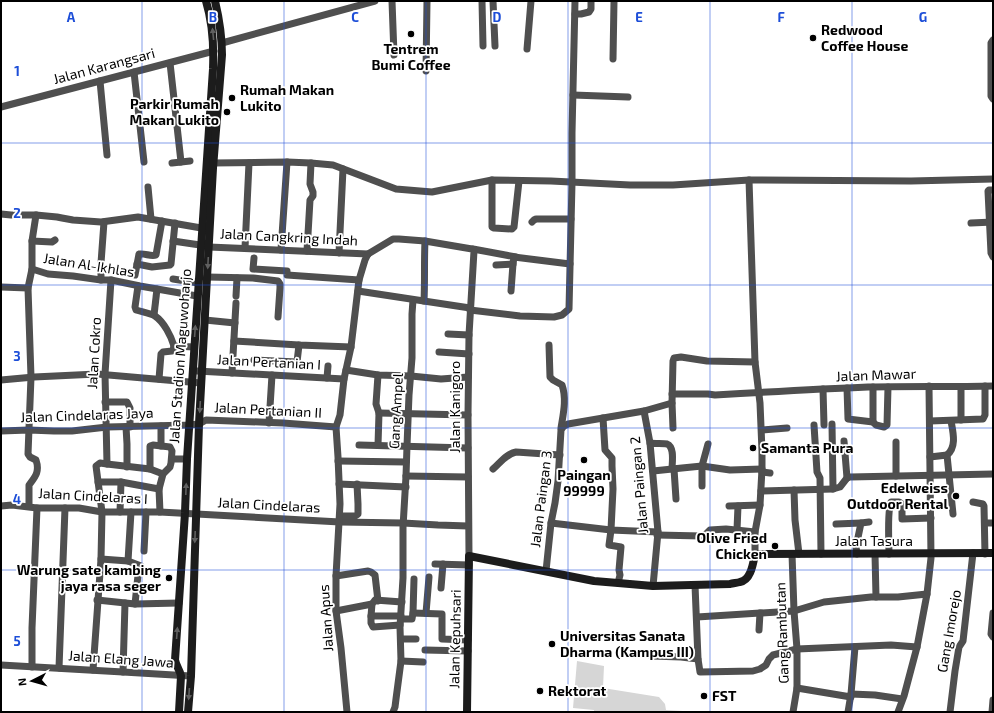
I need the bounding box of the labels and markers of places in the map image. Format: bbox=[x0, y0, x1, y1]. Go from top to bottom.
place label: Redwood Coffee House bbox=[821, 21, 908, 54]
marker: Tentrem Bumi Coffee bbox=[406, 29, 416, 39]
marker: Redwood Coffee House bbox=[808, 33, 818, 43]
place label: Tentrem Bumi Coffee bbox=[371, 40, 451, 73]
place label: Rumah Makan Lukito bbox=[240, 81, 334, 114]
marker: Rumah Makan Lukito bbox=[227, 93, 237, 103]
place label: Parkir Rumah Makan Lukito bbox=[129, 95, 219, 128]
marker: Parkir Rumah Makan Lukito bbox=[222, 107, 232, 117]
place label: Samanta Pura bbox=[761, 439, 854, 456]
marker: Samanta Pura bbox=[748, 443, 758, 453]
marker: Paingan 99999 bbox=[579, 455, 589, 465]
place label: Paingan 99999 bbox=[557, 466, 611, 499]
place label: Edelweiss Outdoor Rental bbox=[847, 479, 948, 512]
marker: Edelweiss Outdoor Rental bbox=[951, 491, 961, 501]
place label: Olive Fried Chicken bbox=[696, 529, 767, 562]
marker: Olive Fried Chicken bbox=[770, 541, 780, 551]
place label: Warung sate kambing jaya rasa seger bbox=[17, 561, 161, 594]
marker: Warung sate kambing jaya rasa seger bbox=[164, 573, 174, 583]
place label: Universitas Sanata Dharma (Kampus III) bbox=[560, 627, 694, 660]
marker: Universitas Sanata Dharma (Kampus III) bbox=[547, 639, 557, 649]
place label: Rektorat bbox=[548, 682, 607, 699]
marker: Rektorat bbox=[535, 686, 545, 696]
place label: FST bbox=[712, 687, 737, 704]
marker: FST bbox=[699, 691, 709, 701]

